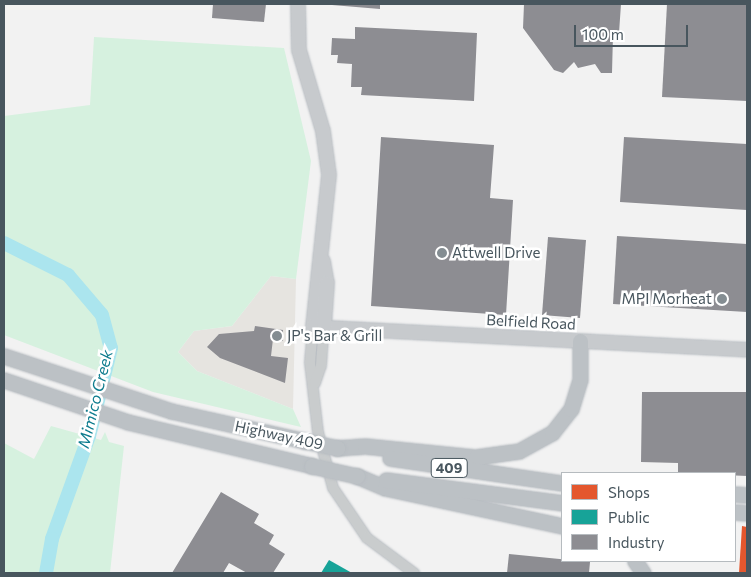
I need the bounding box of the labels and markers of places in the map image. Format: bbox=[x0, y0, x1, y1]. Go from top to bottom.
place label: Attwell Drive bbox=[452, 244, 540, 262]
marker: Attwell Drive bbox=[436, 247, 448, 259]
place label: MPI Morheat bbox=[621, 290, 712, 308]
marker: MPI Morheat bbox=[716, 293, 728, 305]
place label: JP's Bar & Grill bbox=[287, 327, 382, 345]
marker: JP's Bar & Grill bbox=[271, 330, 283, 342]

